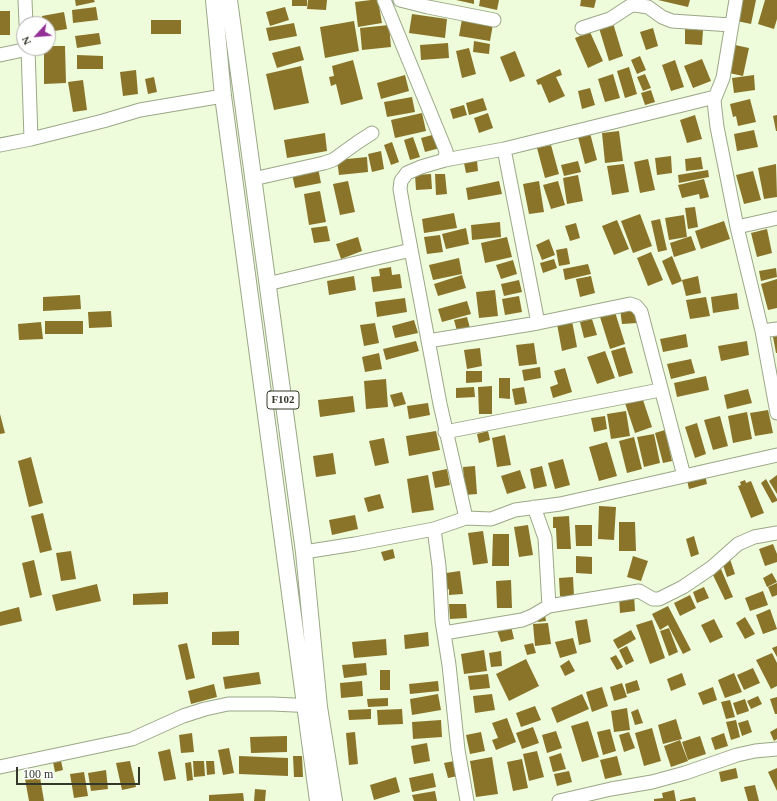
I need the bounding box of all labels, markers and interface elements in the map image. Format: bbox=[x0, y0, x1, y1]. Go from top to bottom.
north arrow bbox=[16, 16, 56, 56]
text: N bbox=[19, 35, 33, 47]
road number: F102 bbox=[267, 391, 299, 409]
scale bar bbox=[18, 759, 142, 785]
text: 100 m bbox=[23, 767, 53, 781]

